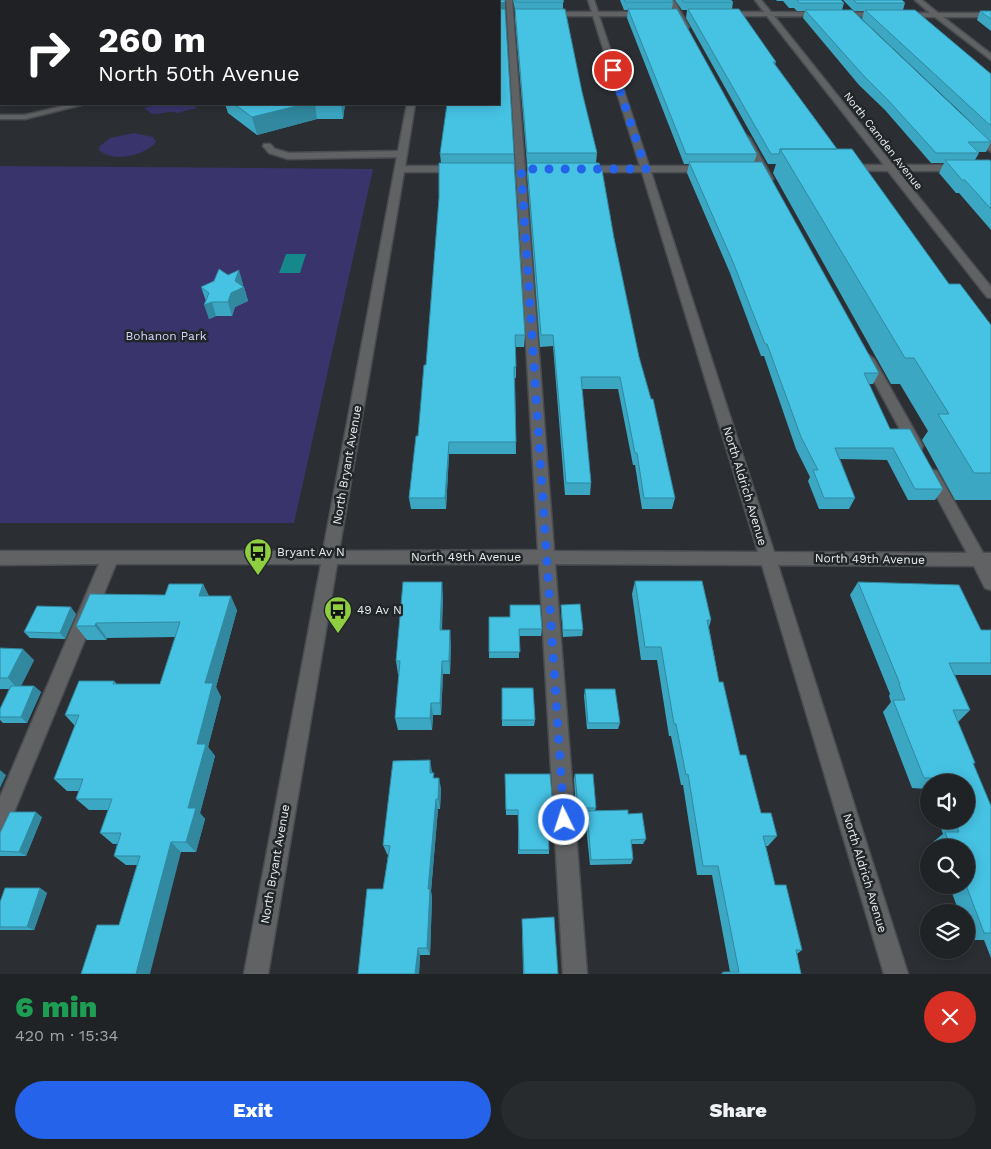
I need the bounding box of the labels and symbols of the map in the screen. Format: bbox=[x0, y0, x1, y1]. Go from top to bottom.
pin bbox=[592, 49, 634, 91]
street label: North Camden Avenue bbox=[841, 90, 925, 192]
park label: Bohanon Park bbox=[125, 329, 207, 343]
street label: North Bryant Avenue bbox=[330, 404, 364, 526]
street label: North Aldrich Avenue bbox=[720, 425, 770, 547]
bus stop icon: Bryant Av N bbox=[243, 537, 273, 576]
place label: Bryant Av N bbox=[277, 545, 345, 559]
street label: North 49th Avenue bbox=[411, 550, 521, 564]
street label: North 49th Avenue bbox=[815, 551, 925, 567]
bus stop icon: 49 Av N bbox=[323, 595, 353, 634]
place label: 49 Av N bbox=[357, 603, 402, 617]
position arrow bbox=[537, 793, 589, 845]
street label: North Bryant Avenue bbox=[258, 803, 292, 925]
street label: North Aldrich Avenue bbox=[840, 812, 890, 934]

